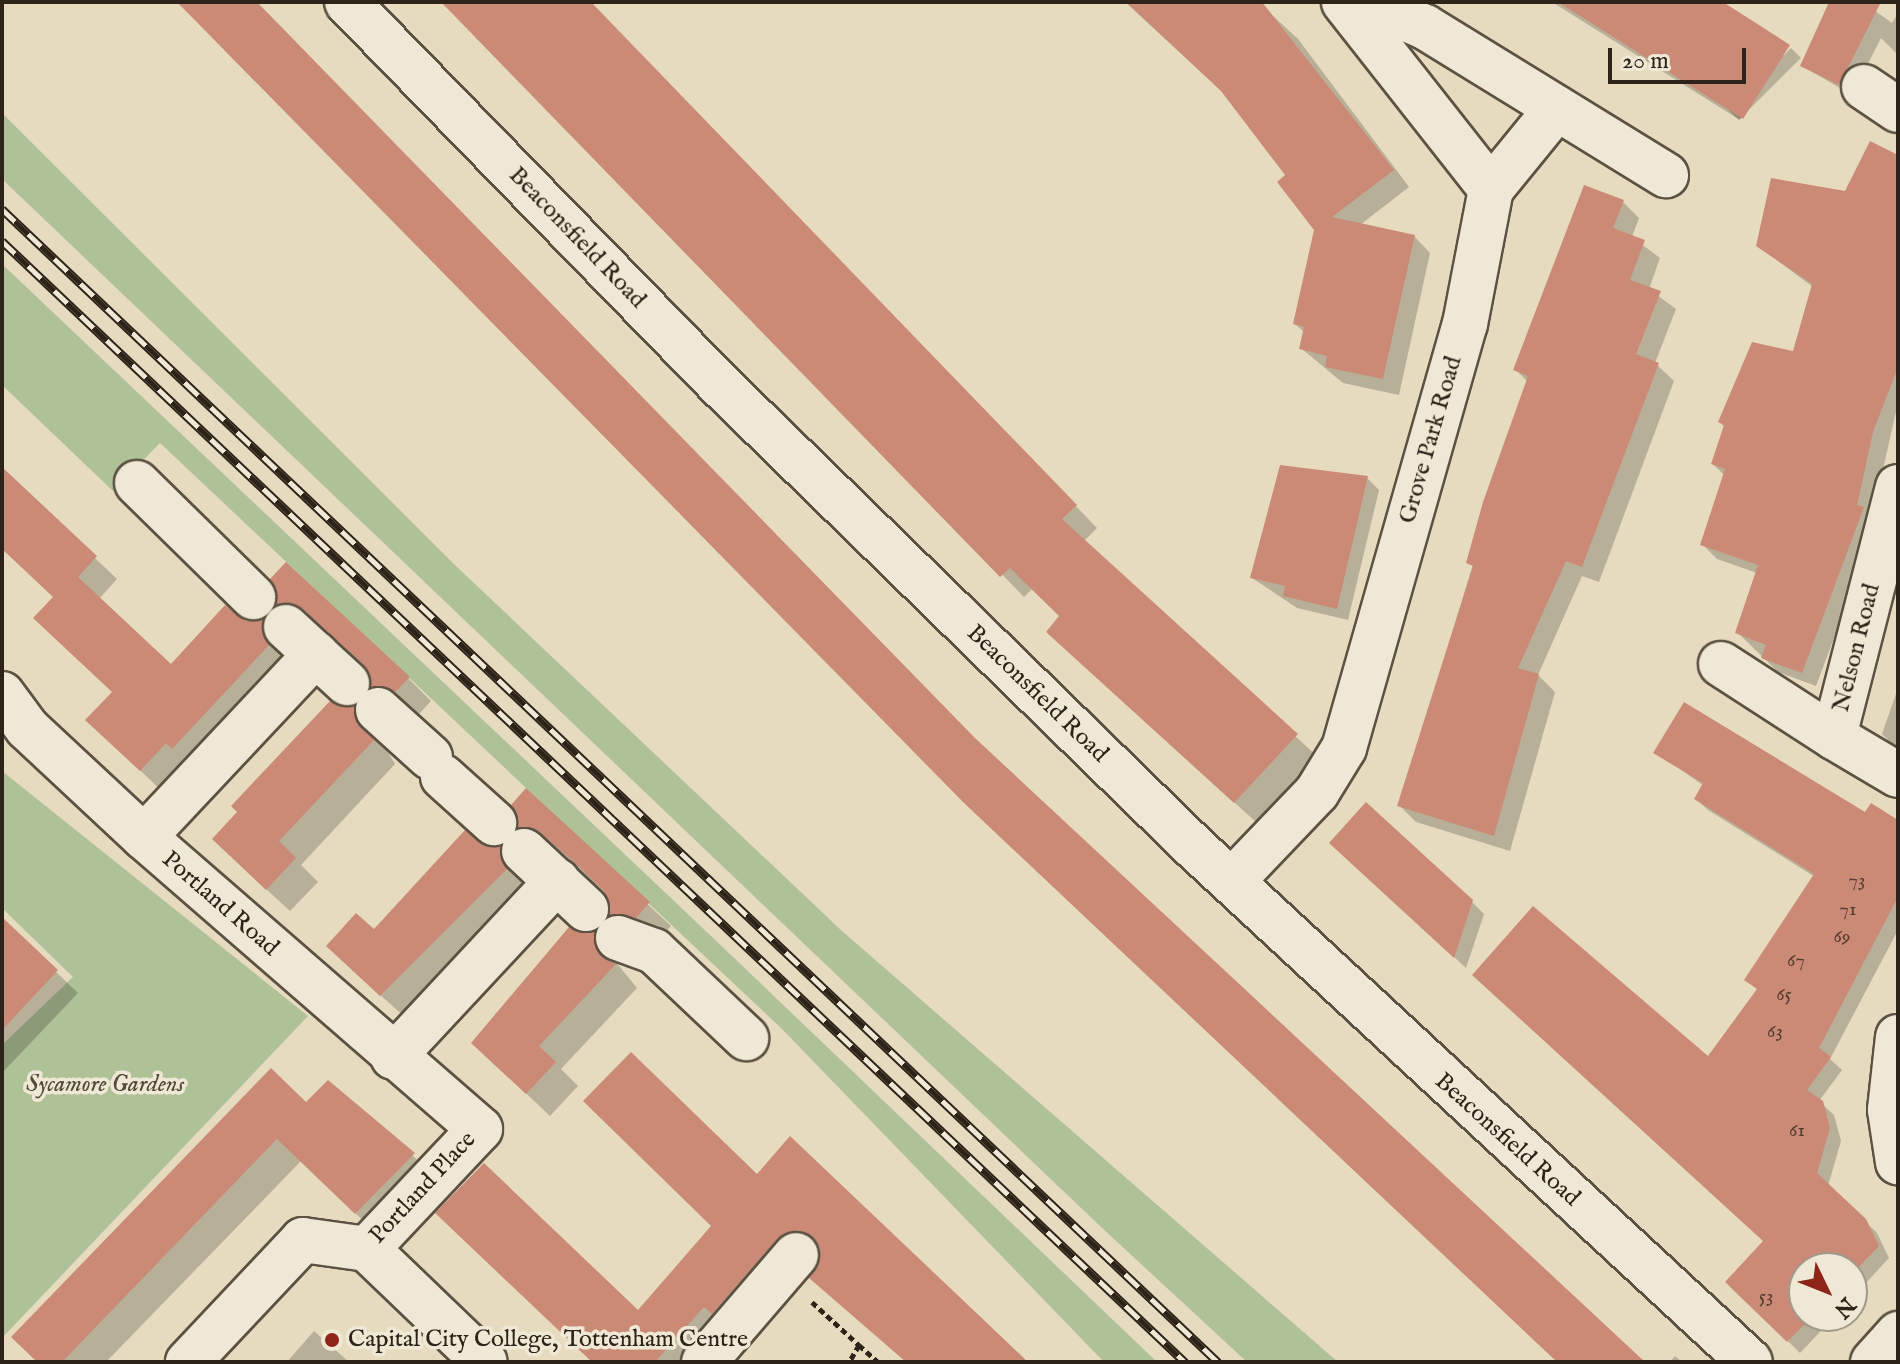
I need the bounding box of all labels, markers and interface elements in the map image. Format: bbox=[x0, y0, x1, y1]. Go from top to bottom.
scale bar bbox=[1612, 32, 1750, 82]
text: 20 m bbox=[1622, 46, 1669, 77]
street label: Beaconsfield Road bbox=[502, 161, 652, 315]
street label: Grove Park Road bbox=[1393, 353, 1469, 527]
street label: Nelson Road bbox=[1827, 581, 1887, 715]
street label: Beaconsfield Road bbox=[960, 619, 1114, 769]
street label: Portland Road bbox=[156, 845, 284, 963]
house number: 73 bbox=[1849, 868, 1865, 892]
house number: 71 bbox=[1840, 897, 1856, 921]
house number: 69 bbox=[1833, 924, 1851, 948]
house number: 67 bbox=[1787, 948, 1805, 972]
house number: 65 bbox=[1776, 982, 1792, 1006]
house number: 63 bbox=[1767, 1019, 1783, 1043]
street label: Beaconsfield Road bbox=[1428, 1067, 1586, 1213]
park label: Sycamore Gardens bbox=[26, 1071, 184, 1099]
house number: 61 bbox=[1789, 1118, 1805, 1142]
street label: Portland Place bbox=[364, 1126, 482, 1250]
north arrow bbox=[1788, 1252, 1868, 1332]
house number: 53 bbox=[1759, 1284, 1773, 1308]
text: N bbox=[1827, 1290, 1861, 1324]
place label: Capital City College, Tottenham Centre bbox=[348, 1326, 748, 1354]
marker: Capital City College, Tottenham Centre bbox=[323, 1331, 341, 1349]

